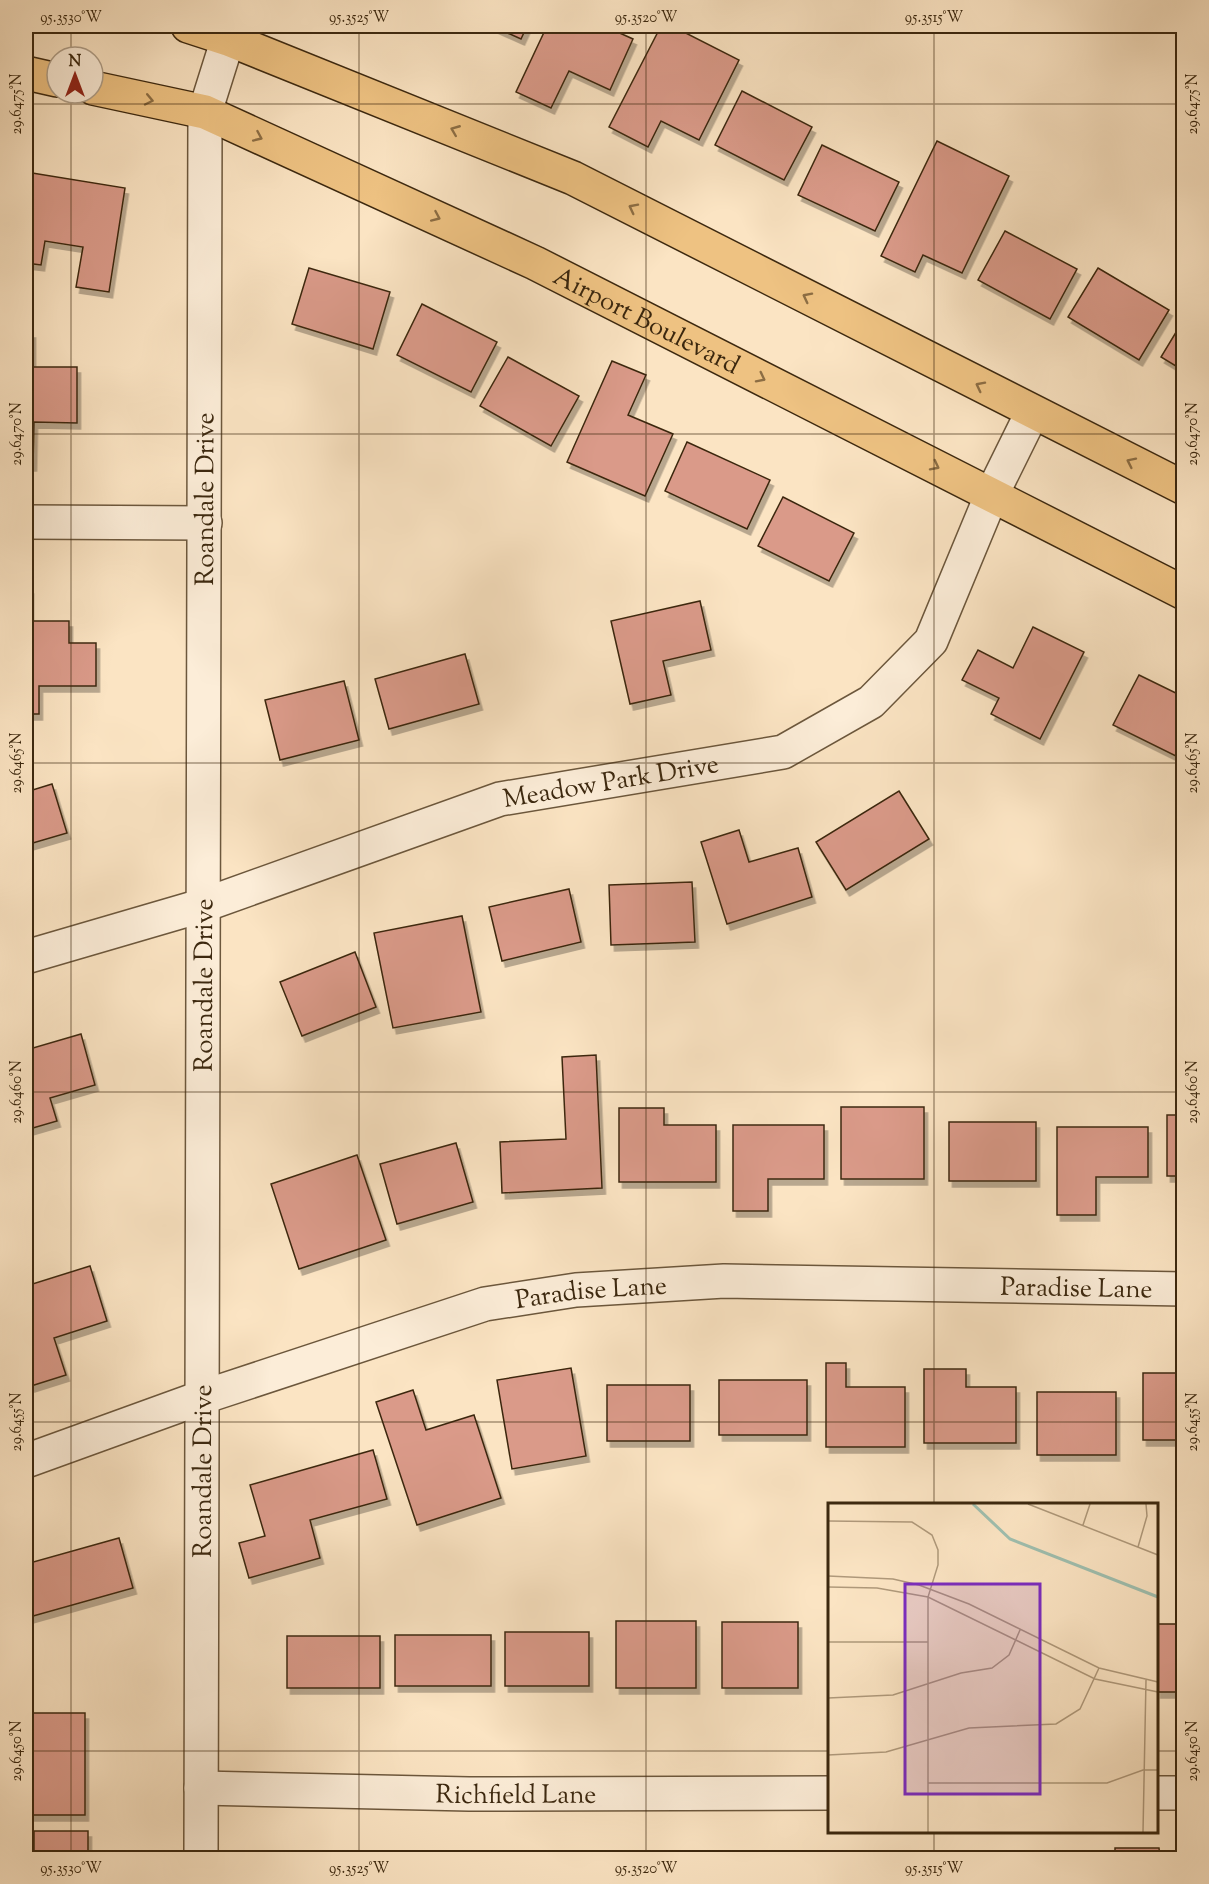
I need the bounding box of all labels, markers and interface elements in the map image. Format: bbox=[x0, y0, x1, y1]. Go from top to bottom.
text: 95.3530°W bbox=[40, 8, 102, 29]
text: 95.3525°W bbox=[329, 8, 389, 29]
text: 95.3520°W bbox=[615, 8, 678, 29]
text: 95.3515°W bbox=[905, 8, 963, 29]
north arrow bbox=[45, 45, 105, 105]
text: N bbox=[69, 51, 82, 74]
text: 29.6475°N bbox=[7, 73, 28, 135]
text: 29.6475°N bbox=[1183, 73, 1204, 135]
one-way arrow bbox=[144, 93, 154, 106]
one-way arrow bbox=[450, 125, 461, 137]
one-way arrow bbox=[252, 129, 263, 141]
one-way arrow bbox=[628, 204, 639, 216]
one-way arrow bbox=[429, 210, 440, 222]
street label: Airport Boulevard bbox=[546, 259, 746, 385]
one-way arrow bbox=[802, 293, 813, 304]
one-way arrow bbox=[755, 370, 766, 382]
one-way arrow bbox=[976, 382, 986, 393]
text: 29.6470°N bbox=[7, 402, 28, 466]
text: 29.6470°N bbox=[1183, 402, 1204, 466]
street label: Roandale Drive bbox=[188, 412, 225, 586]
one-way arrow bbox=[1127, 457, 1138, 469]
one-way arrow bbox=[929, 458, 940, 470]
text: 29.6465°N bbox=[7, 733, 28, 793]
text: 29.6465°N bbox=[1183, 733, 1204, 793]
street label: Meadow Park Drive bbox=[500, 747, 722, 819]
street label: Roandale Drive bbox=[187, 898, 224, 1072]
text: 29.6460°N bbox=[7, 1060, 28, 1124]
text: 29.6460°N bbox=[1183, 1060, 1204, 1124]
street label: Paradise Lane bbox=[513, 1269, 668, 1320]
street label: Paradise Lane bbox=[1000, 1270, 1153, 1309]
street label: Roandale Drive bbox=[186, 1384, 223, 1558]
text: 29.6455°N bbox=[7, 1393, 28, 1451]
text: 29.6455°N bbox=[1183, 1393, 1204, 1451]
inset map bbox=[828, 1503, 1158, 1833]
text: 29.6450°N bbox=[7, 1720, 28, 1782]
text: 29.6450°N bbox=[1183, 1720, 1204, 1782]
street label: Richfield Lane bbox=[435, 1777, 597, 1815]
text: 95.3530°W bbox=[40, 1859, 102, 1880]
text: 95.3525°W bbox=[329, 1859, 389, 1880]
text: 95.3520°W bbox=[615, 1859, 678, 1880]
text: 95.3515°W bbox=[905, 1859, 963, 1880]

